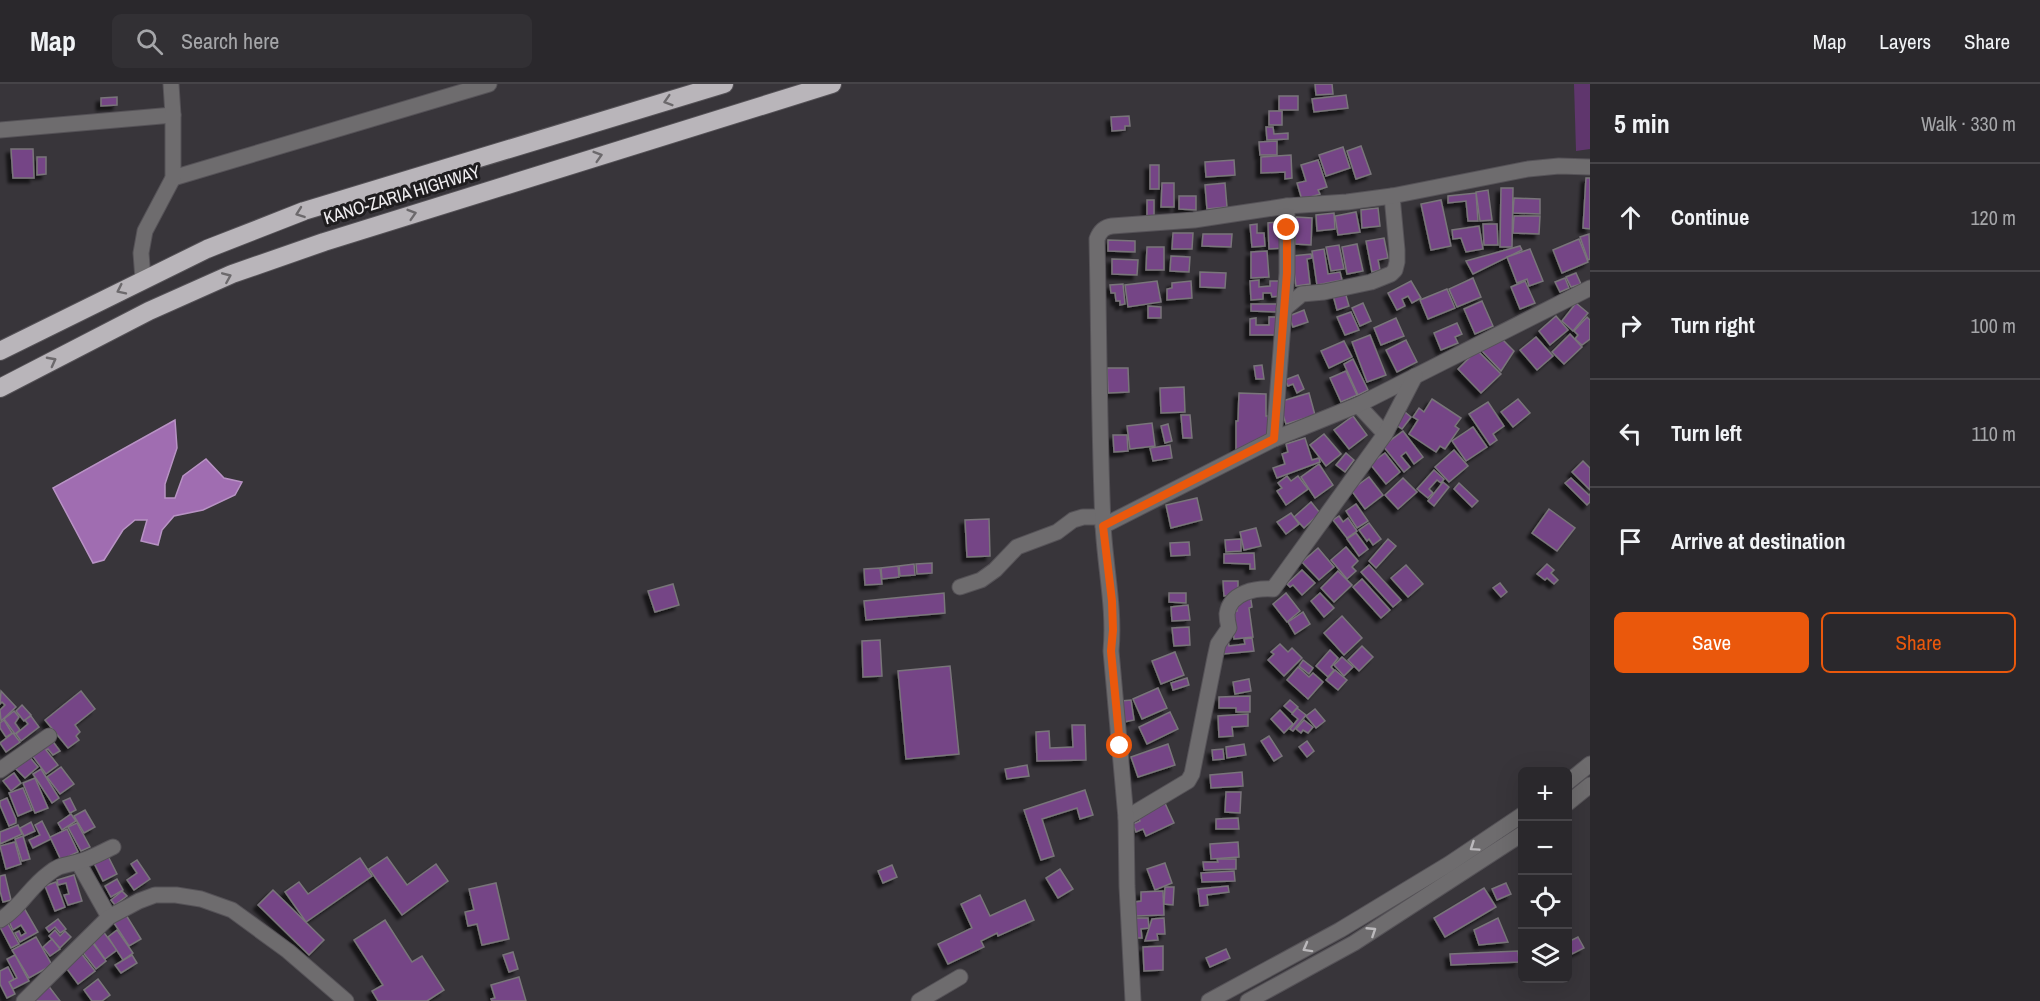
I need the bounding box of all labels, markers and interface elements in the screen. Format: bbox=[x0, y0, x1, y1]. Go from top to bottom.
search box bbox=[112, 14, 532, 68]
text: Map bbox=[30, 22, 76, 60]
icon: search bbox=[133, 25, 166, 58]
text: Search here bbox=[181, 26, 279, 56]
text: Map bbox=[1813, 27, 1846, 56]
text: Layers bbox=[1879, 27, 1931, 56]
text: Share bbox=[1964, 27, 2010, 56]
one-way arrow bbox=[663, 94, 674, 106]
text: 5 min bbox=[1614, 106, 1670, 141]
text: Walk · 330 m bbox=[1921, 110, 2016, 137]
one-way arrow bbox=[592, 151, 603, 164]
street label: KANO-ZARIA HIGHWAY bbox=[321, 159, 483, 230]
icon: ahead bbox=[1614, 201, 1647, 234]
text: Continue bbox=[1671, 202, 1749, 232]
text: 120 m bbox=[1970, 204, 2016, 231]
one-way arrow bbox=[295, 206, 306, 218]
one-way arrow bbox=[406, 209, 417, 221]
route end bbox=[1273, 214, 1299, 240]
one-way arrow bbox=[221, 272, 232, 284]
one-way arrow bbox=[117, 283, 128, 294]
icon: right bbox=[1614, 309, 1647, 342]
text: Turn right bbox=[1671, 310, 1755, 340]
text: 100 m bbox=[1970, 312, 2016, 339]
one-way arrow bbox=[45, 357, 56, 368]
icon: left bbox=[1614, 417, 1647, 450]
text: Turn left bbox=[1671, 418, 1742, 448]
text: 110 m bbox=[1972, 420, 2016, 447]
icon: arrive bbox=[1614, 525, 1647, 558]
text: Arrive at destination bbox=[1671, 526, 1845, 556]
button: Save bbox=[1614, 612, 1809, 673]
button: Share bbox=[1821, 612, 2016, 673]
route start bbox=[1106, 732, 1132, 758]
map controls bbox=[1518, 767, 1572, 983]
button: + bbox=[1518, 767, 1572, 821]
button: − bbox=[1518, 821, 1572, 875]
one-way arrow bbox=[1470, 840, 1481, 851]
button: locate bbox=[1518, 875, 1572, 929]
one-way arrow bbox=[1366, 928, 1377, 939]
button: layers bbox=[1518, 929, 1572, 983]
one-way arrow bbox=[1303, 940, 1313, 952]

